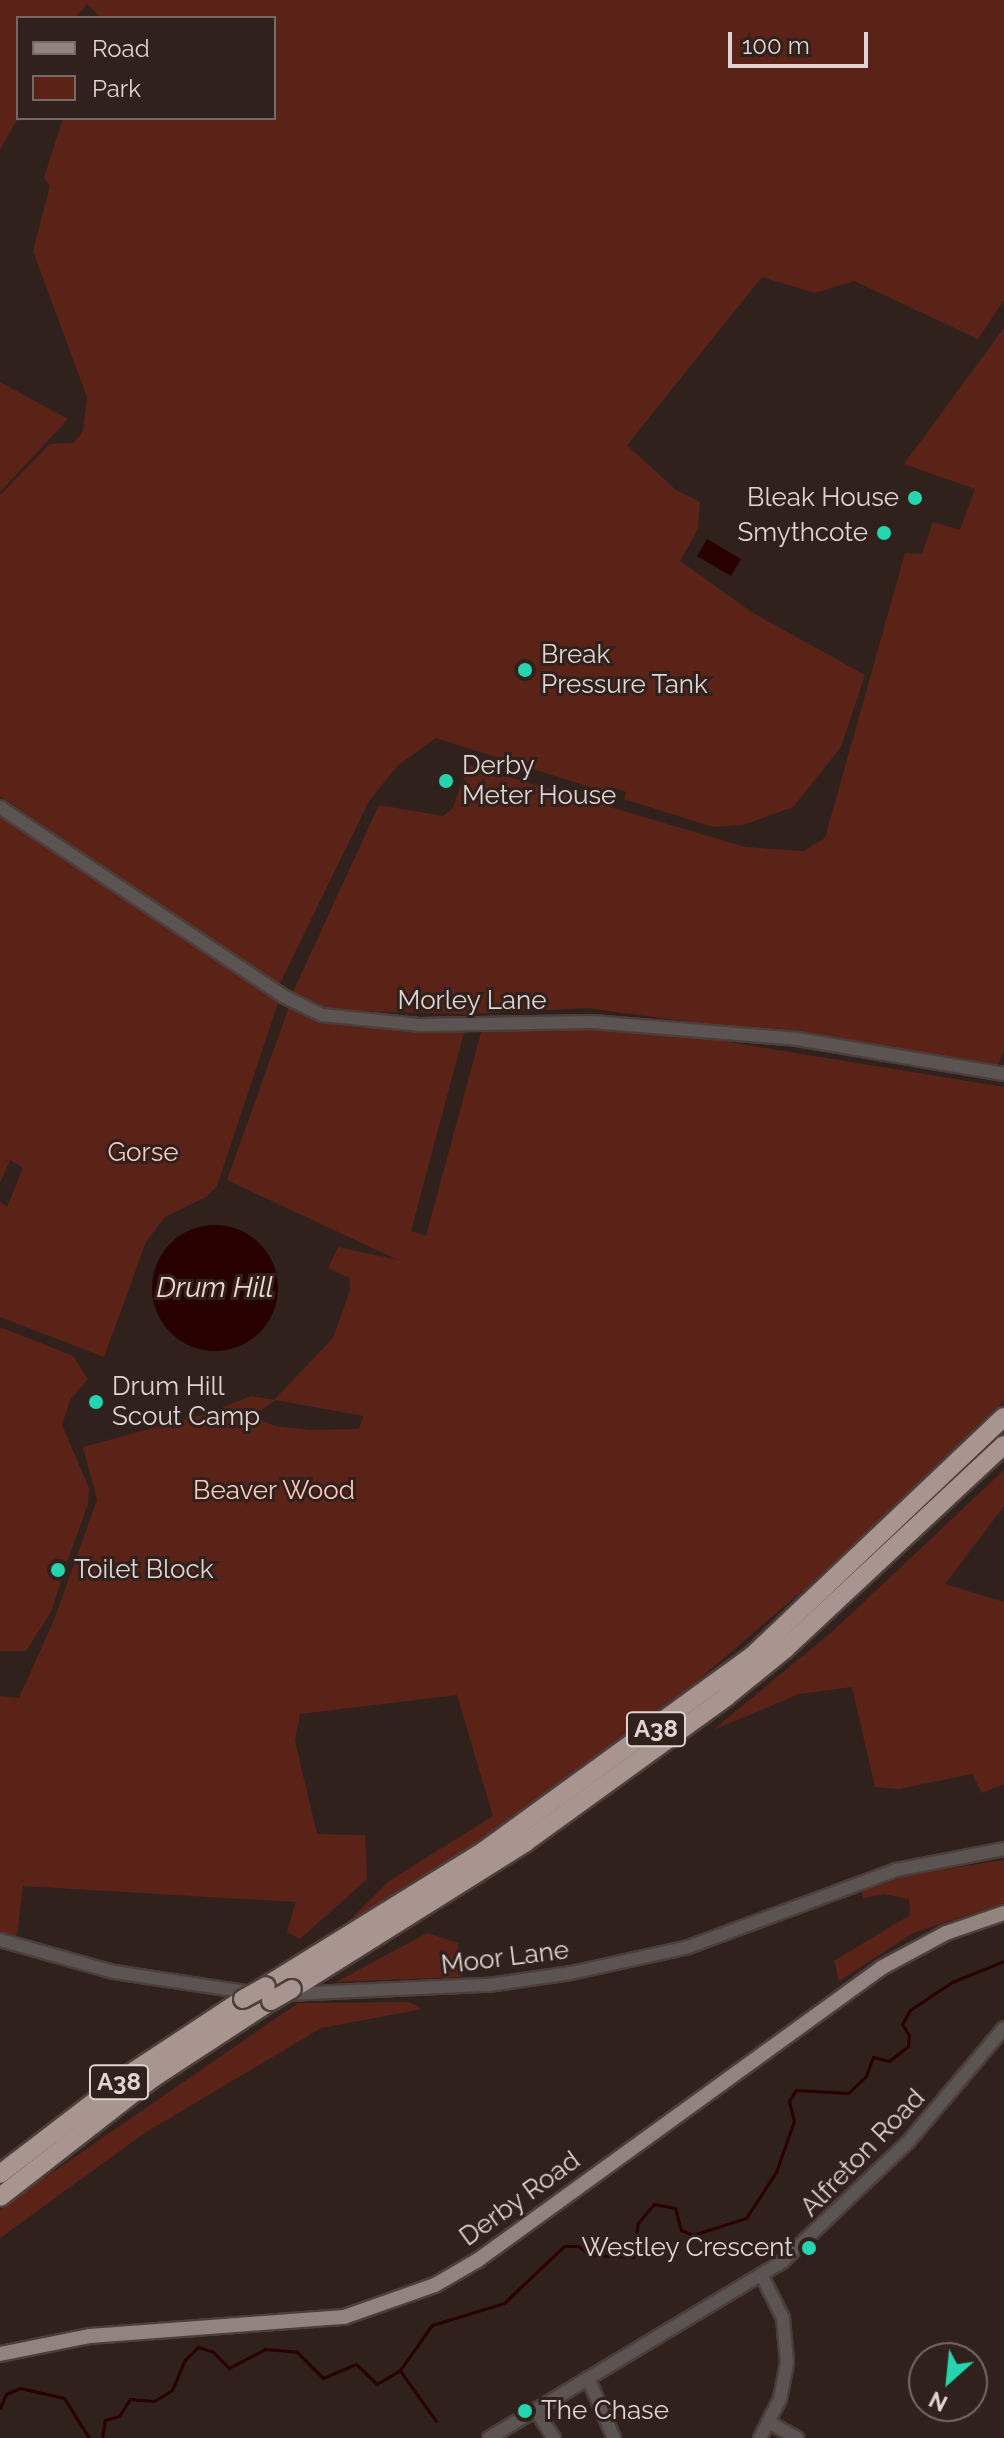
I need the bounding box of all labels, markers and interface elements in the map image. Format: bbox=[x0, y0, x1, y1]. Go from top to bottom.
legend bbox=[16, 16, 276, 120]
scale bar bbox=[732, 16, 872, 66]
text: 100 m bbox=[742, 31, 810, 60]
text: Road bbox=[92, 34, 150, 63]
text: Park bbox=[92, 74, 141, 103]
place label: Bleak House bbox=[747, 482, 899, 514]
marker: Bleak House bbox=[906, 489, 924, 507]
place label: Smythcote bbox=[737, 517, 868, 549]
marker: Smythcote bbox=[875, 524, 893, 542]
place label: Break Pressure Tank bbox=[541, 639, 709, 700]
marker: Break Pressure Tank bbox=[516, 661, 534, 679]
place label: Derby Meter House bbox=[462, 750, 617, 812]
marker: Derby Meter House bbox=[437, 772, 455, 790]
street label: Morley Lane bbox=[397, 985, 547, 1017]
park label: Gorse bbox=[107, 1137, 179, 1169]
water label: Drum Hill bbox=[156, 1271, 274, 1305]
place label: Drum Hill Scout Camp bbox=[112, 1371, 260, 1432]
marker: Drum Hill Scout Camp bbox=[87, 1393, 105, 1411]
park label: Beaver Wood bbox=[192, 1475, 356, 1507]
place label: Toilet Block bbox=[74, 1554, 214, 1586]
marker: Toilet Block bbox=[49, 1561, 67, 1579]
road number: A38 bbox=[624, 1709, 688, 1749]
street label: Moor Lane bbox=[439, 1935, 571, 1981]
road number: A38 bbox=[87, 2062, 151, 2102]
street label: Alfreton Road bbox=[794, 2083, 932, 2223]
street label: Derby Road bbox=[454, 2145, 586, 2253]
place label: Westley Crescent bbox=[581, 2232, 793, 2264]
marker: Westley Crescent bbox=[800, 2239, 818, 2257]
north arrow bbox=[908, 2342, 988, 2422]
text: N bbox=[925, 2386, 951, 2417]
place label: The Chase bbox=[541, 2395, 669, 2427]
marker: The Chase bbox=[516, 2402, 534, 2420]

